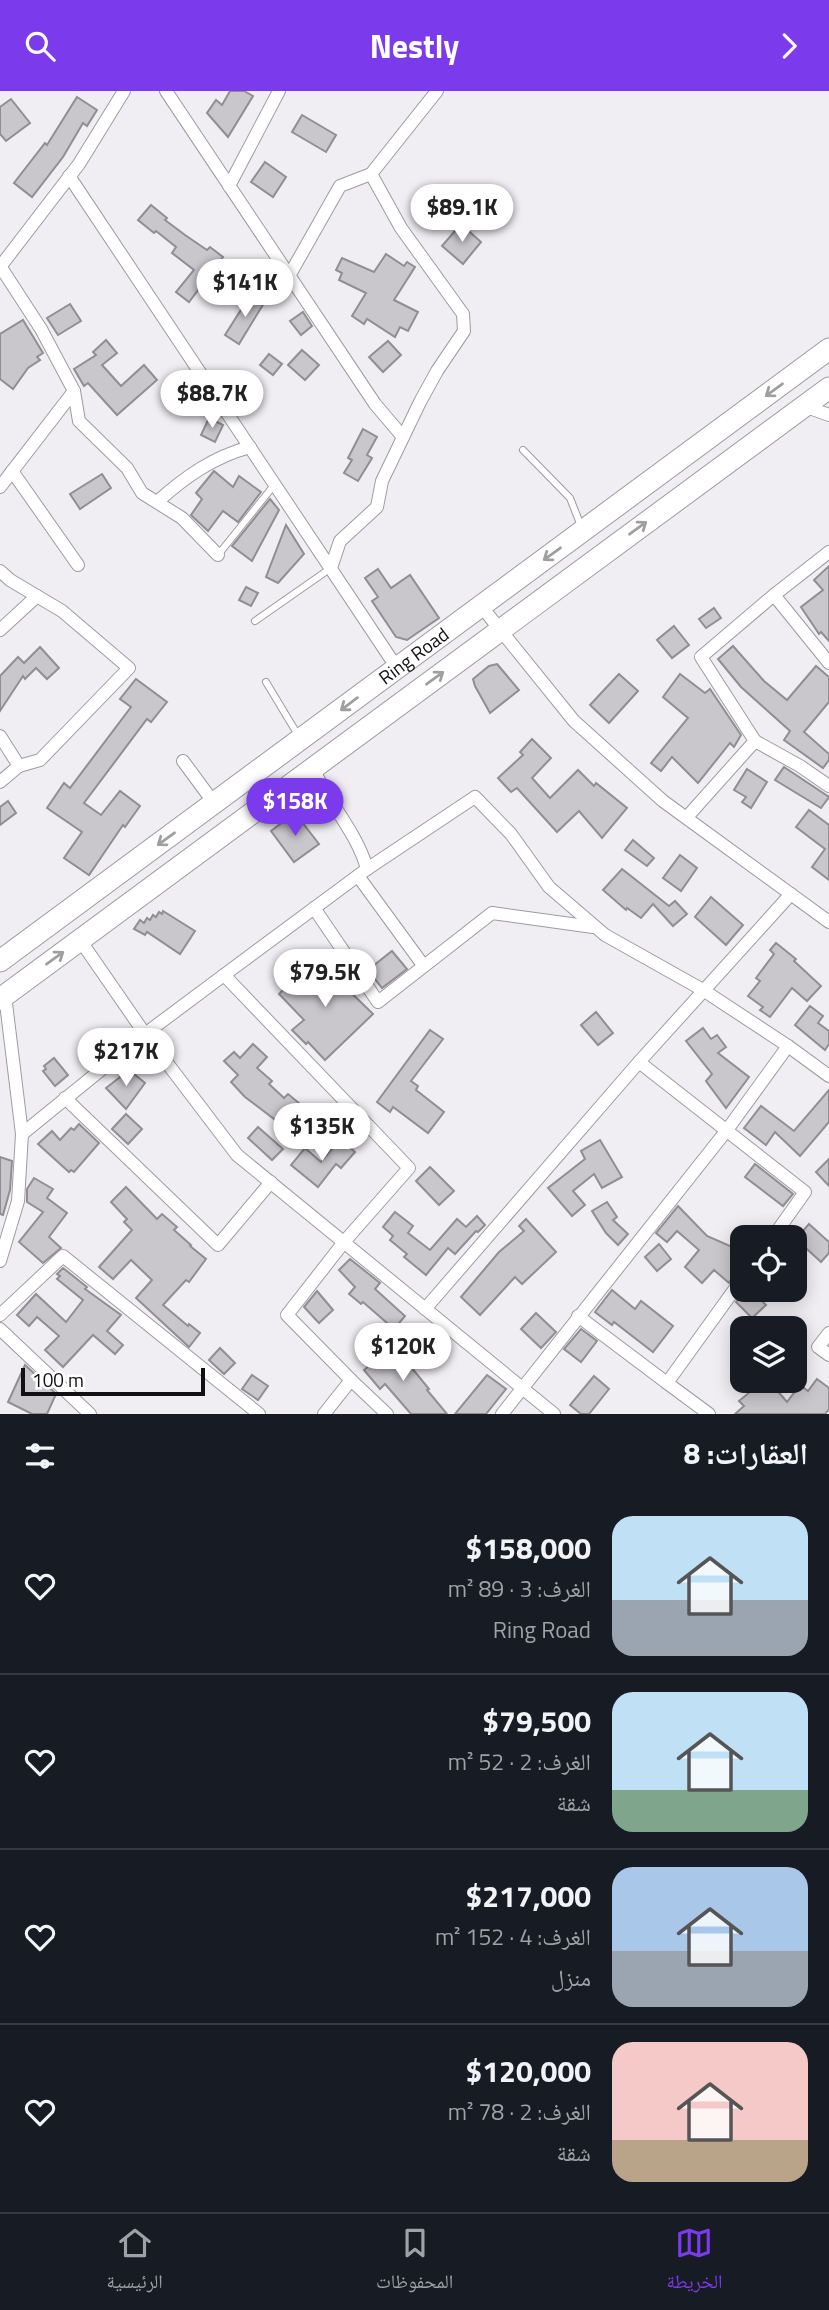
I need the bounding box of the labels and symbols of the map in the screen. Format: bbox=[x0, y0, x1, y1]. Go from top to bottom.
pin: $89.1K bbox=[405, 185, 519, 244]
pin: $141K bbox=[196, 259, 294, 319]
pin: $88.7K bbox=[155, 371, 269, 430]
one-way arrow bbox=[765, 383, 784, 397]
one-way arrow bbox=[628, 521, 647, 536]
one-way arrow bbox=[543, 547, 562, 561]
street label: Ring Road bbox=[372, 620, 455, 691]
one-way arrow bbox=[425, 670, 444, 685]
one-way arrow bbox=[340, 697, 359, 711]
pin: $158K bbox=[246, 779, 344, 838]
one-way arrow bbox=[157, 832, 176, 846]
pin: $79.5K bbox=[268, 949, 382, 1009]
one-way arrow bbox=[45, 951, 64, 965]
pin: $217K bbox=[77, 1028, 175, 1088]
pin: $135K bbox=[273, 1103, 371, 1163]
pin: $120K bbox=[354, 1323, 452, 1383]
scale bar bbox=[21, 1365, 205, 1397]

